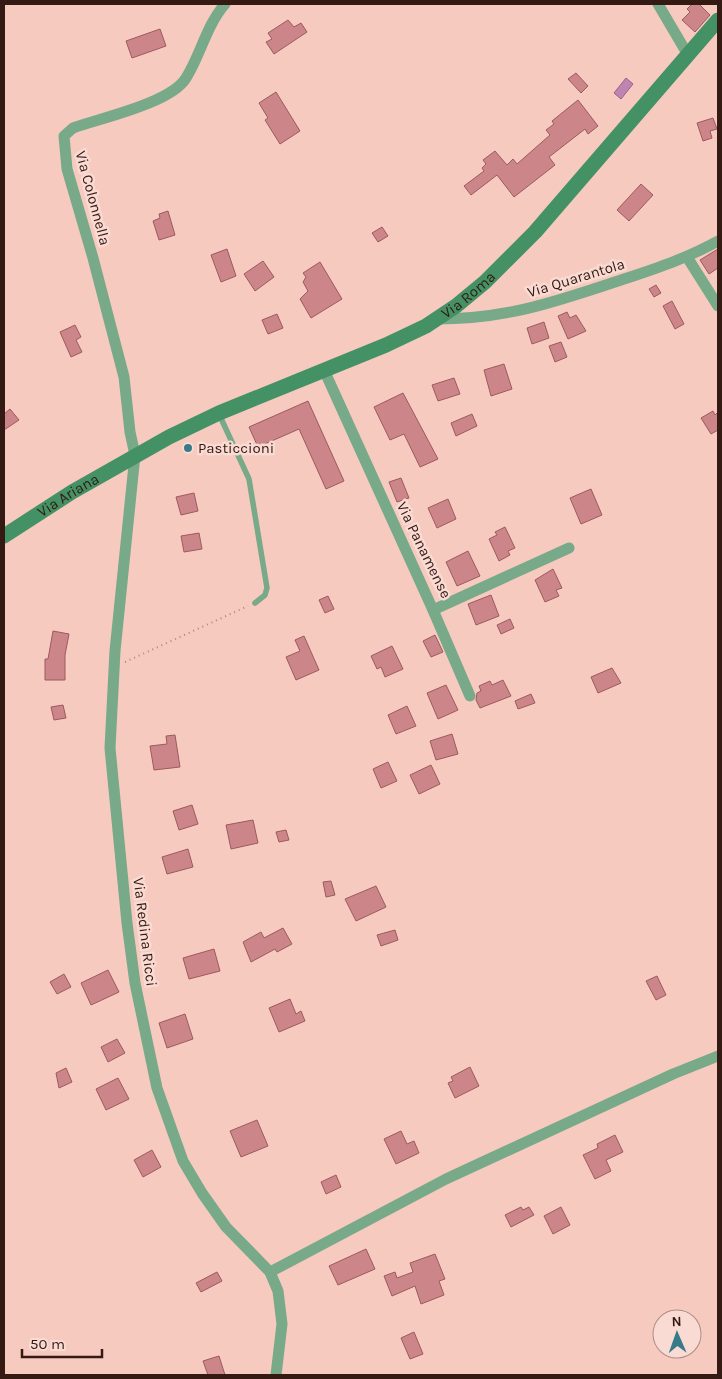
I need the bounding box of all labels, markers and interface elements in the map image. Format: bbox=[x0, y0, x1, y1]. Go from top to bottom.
street label: Via Colonnella bbox=[72, 149, 114, 247]
street label: Via Quarantola bbox=[525, 255, 627, 301]
street label: Via Roma bbox=[438, 268, 499, 322]
place label: Pasticcioni bbox=[198, 439, 274, 457]
marker: Pasticcioni bbox=[182, 442, 194, 454]
street label: Via Ariana bbox=[34, 470, 102, 521]
street label: Via Panamense bbox=[393, 499, 455, 601]
street label: Via Redina Ricci bbox=[129, 877, 161, 987]
north arrow bbox=[652, 1309, 702, 1359]
text: N bbox=[671, 1313, 682, 1330]
scale bar bbox=[22, 1326, 102, 1358]
text: 50 m bbox=[30, 1335, 65, 1353]

